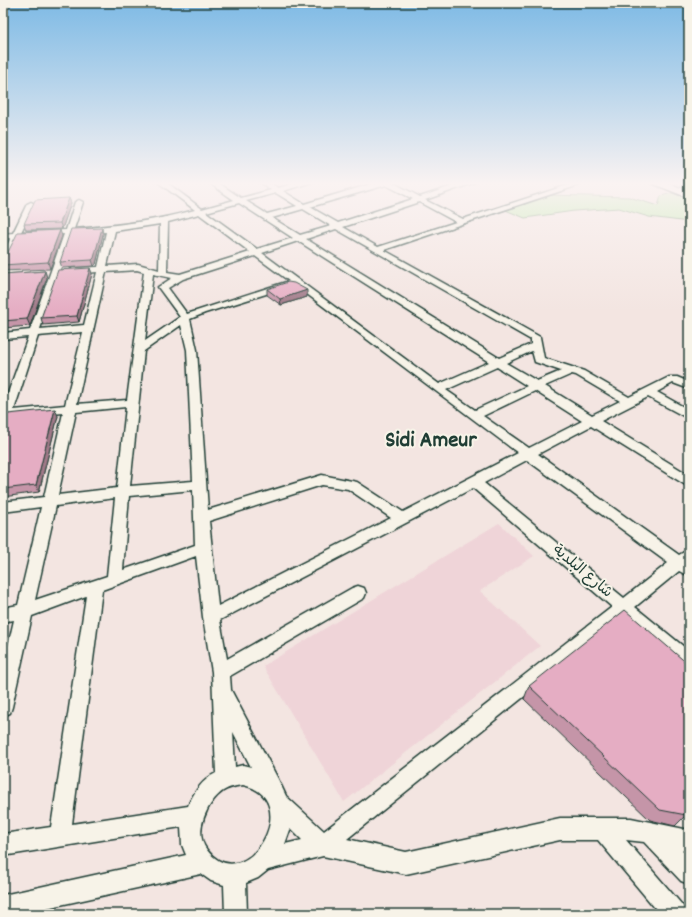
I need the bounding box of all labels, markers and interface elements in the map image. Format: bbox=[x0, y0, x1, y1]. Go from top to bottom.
district label: Sidi Ameur bbox=[385, 425, 477, 458]
street label: شارع البلدية bbox=[547, 540, 617, 604]

